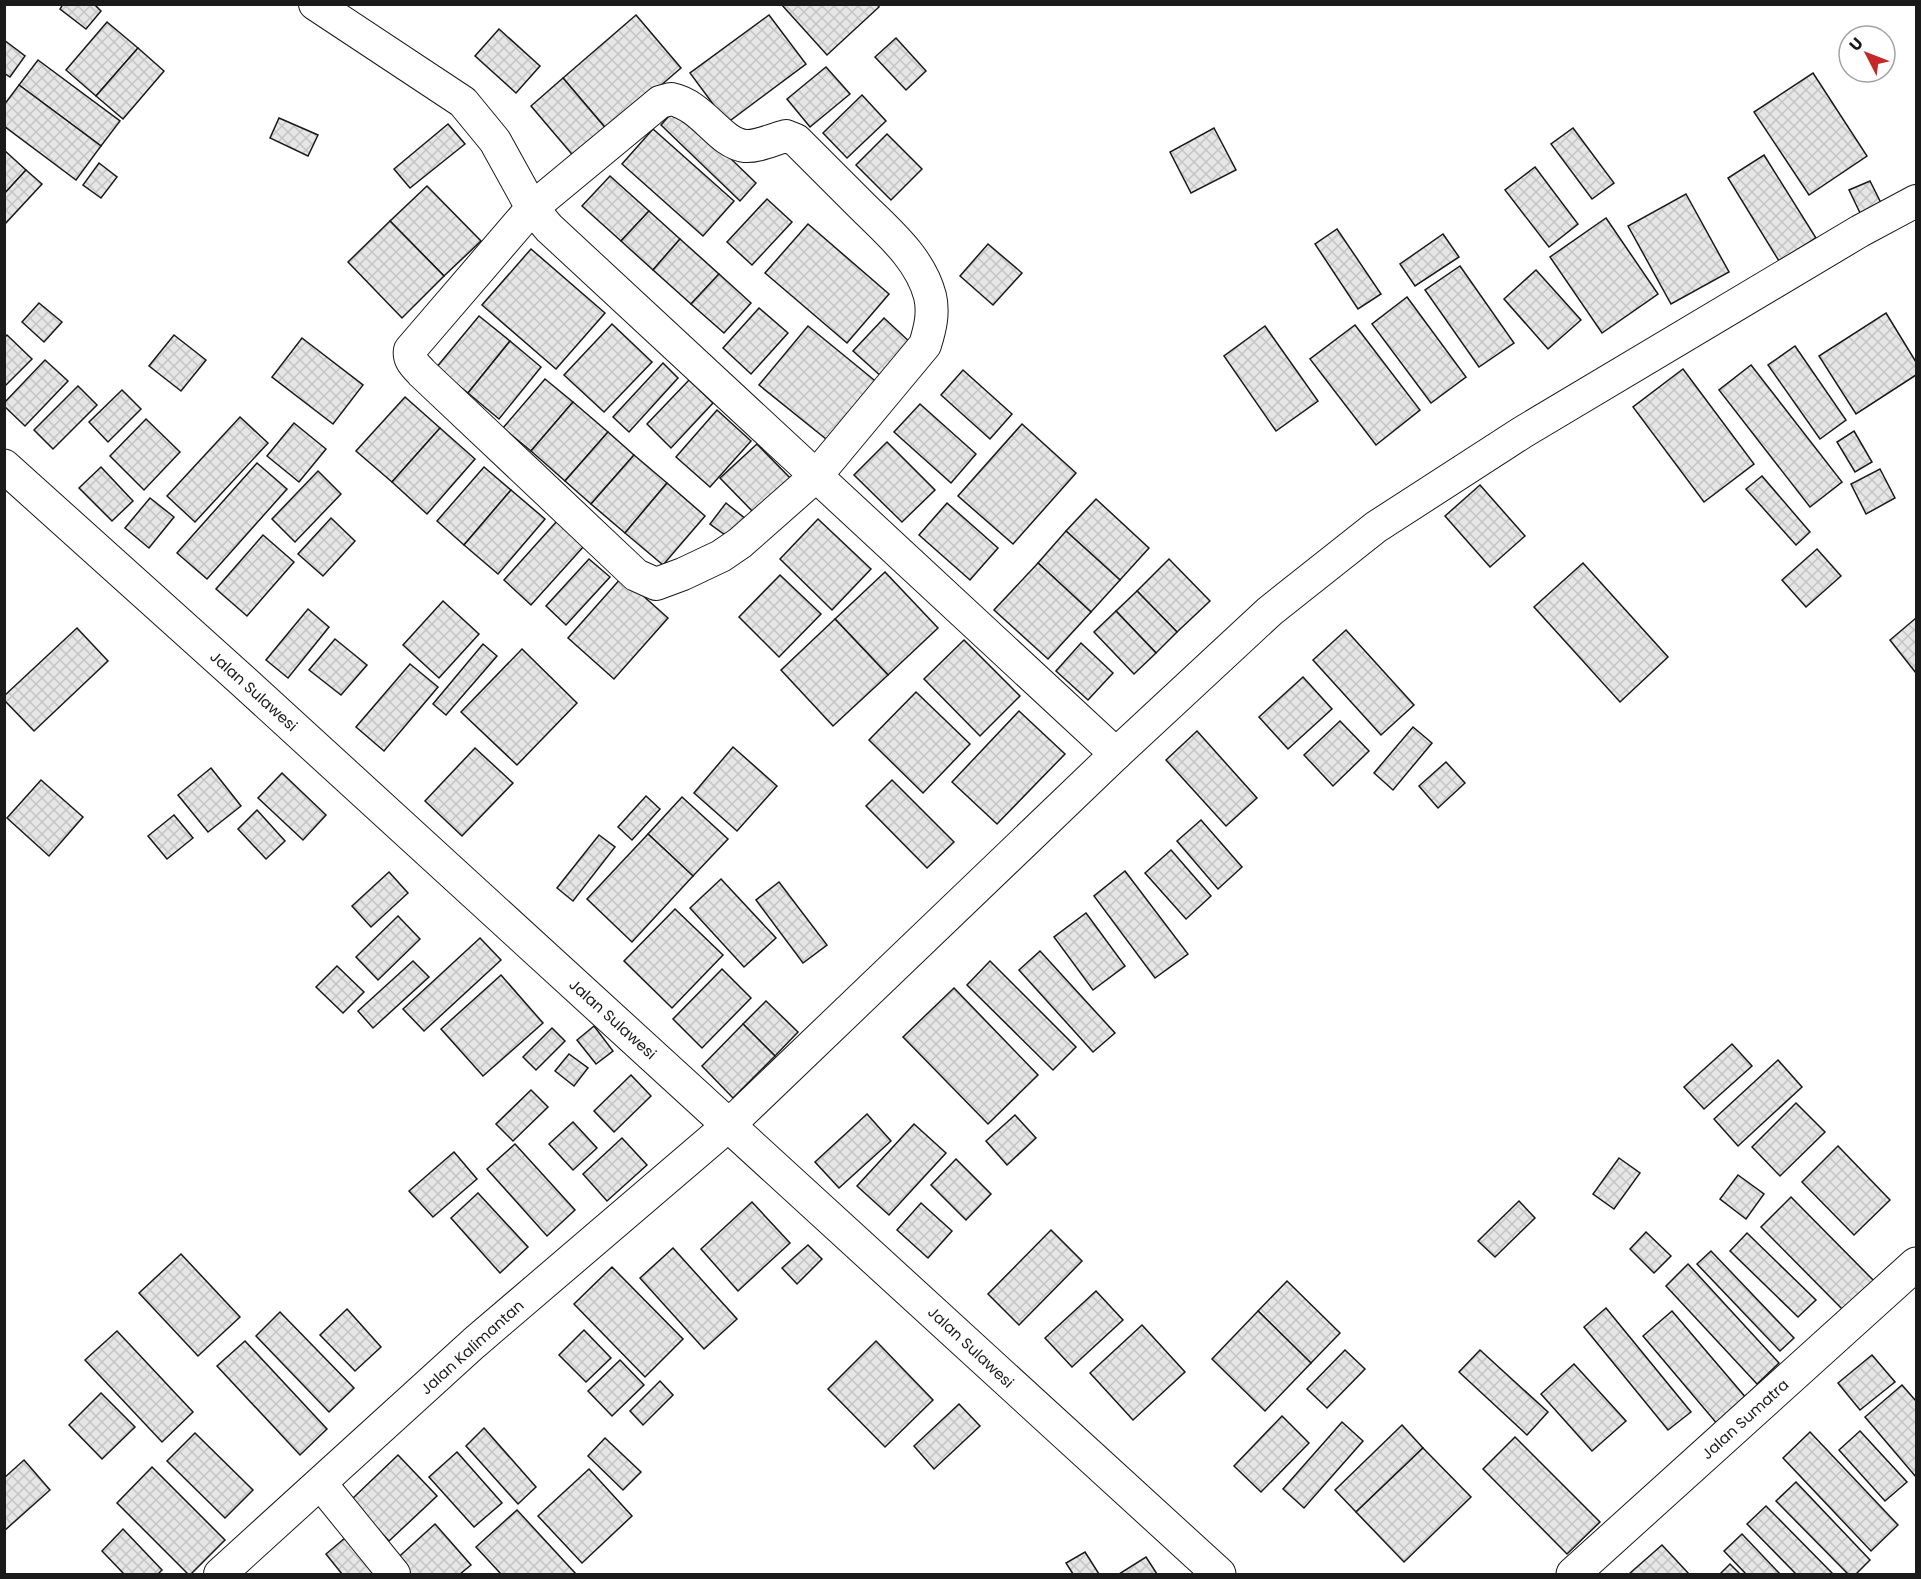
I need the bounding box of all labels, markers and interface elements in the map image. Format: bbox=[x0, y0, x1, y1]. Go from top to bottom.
north arrow bbox=[1837, 24, 1897, 84]
text: U bbox=[1844, 32, 1869, 56]
street label: Jalan Sulawesi bbox=[206, 646, 302, 736]
street label: Jalan Sulawesi bbox=[565, 974, 661, 1064]
street label: Jalan Kalimantan bbox=[416, 1295, 528, 1399]
street label: Jalan Sulawesi bbox=[923, 1302, 1019, 1392]
street label: Jalan Sumatra bbox=[1697, 1374, 1793, 1464]

